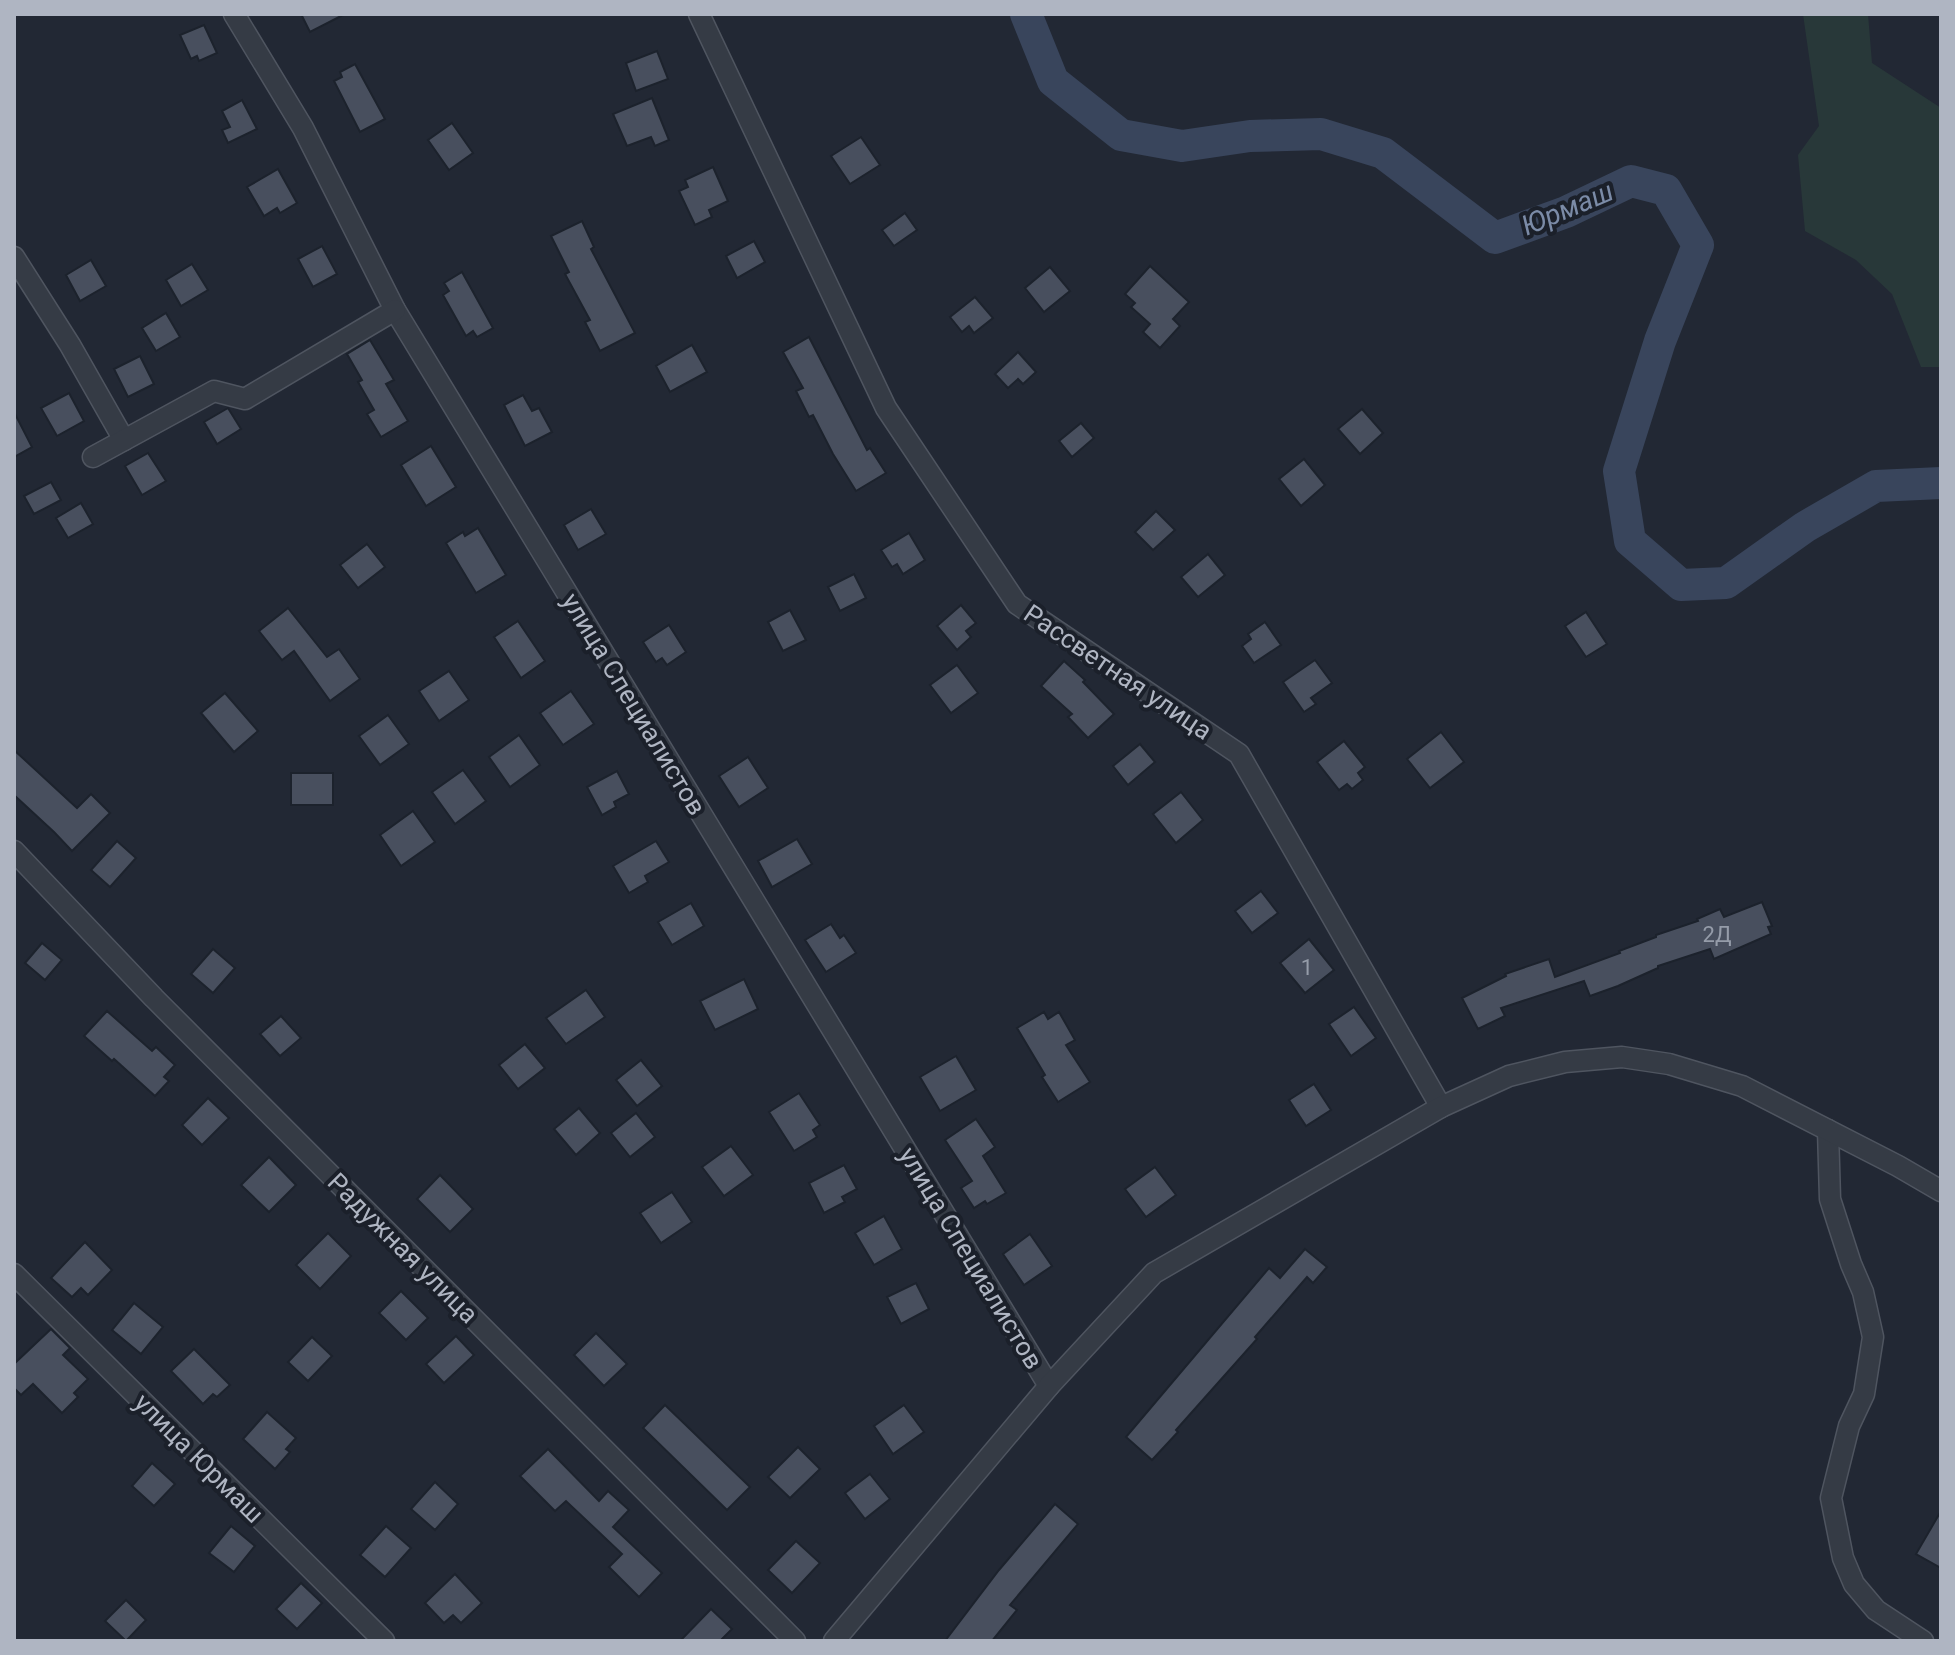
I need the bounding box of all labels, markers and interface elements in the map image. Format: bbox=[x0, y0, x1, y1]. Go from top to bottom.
water label: Юрмаш bbox=[1516, 174, 1618, 243]
street label: улица Специалистов bbox=[556, 588, 712, 820]
street label: Рассветная улица bbox=[1018, 598, 1218, 746]
house number: 2Д bbox=[1703, 922, 1731, 947]
house number: 1 bbox=[1301, 955, 1313, 980]
street label: улица Специалистов bbox=[893, 1142, 1049, 1374]
street label: Радужная улица bbox=[322, 1167, 484, 1329]
street label: улица Юрмаш bbox=[128, 1387, 270, 1529]

